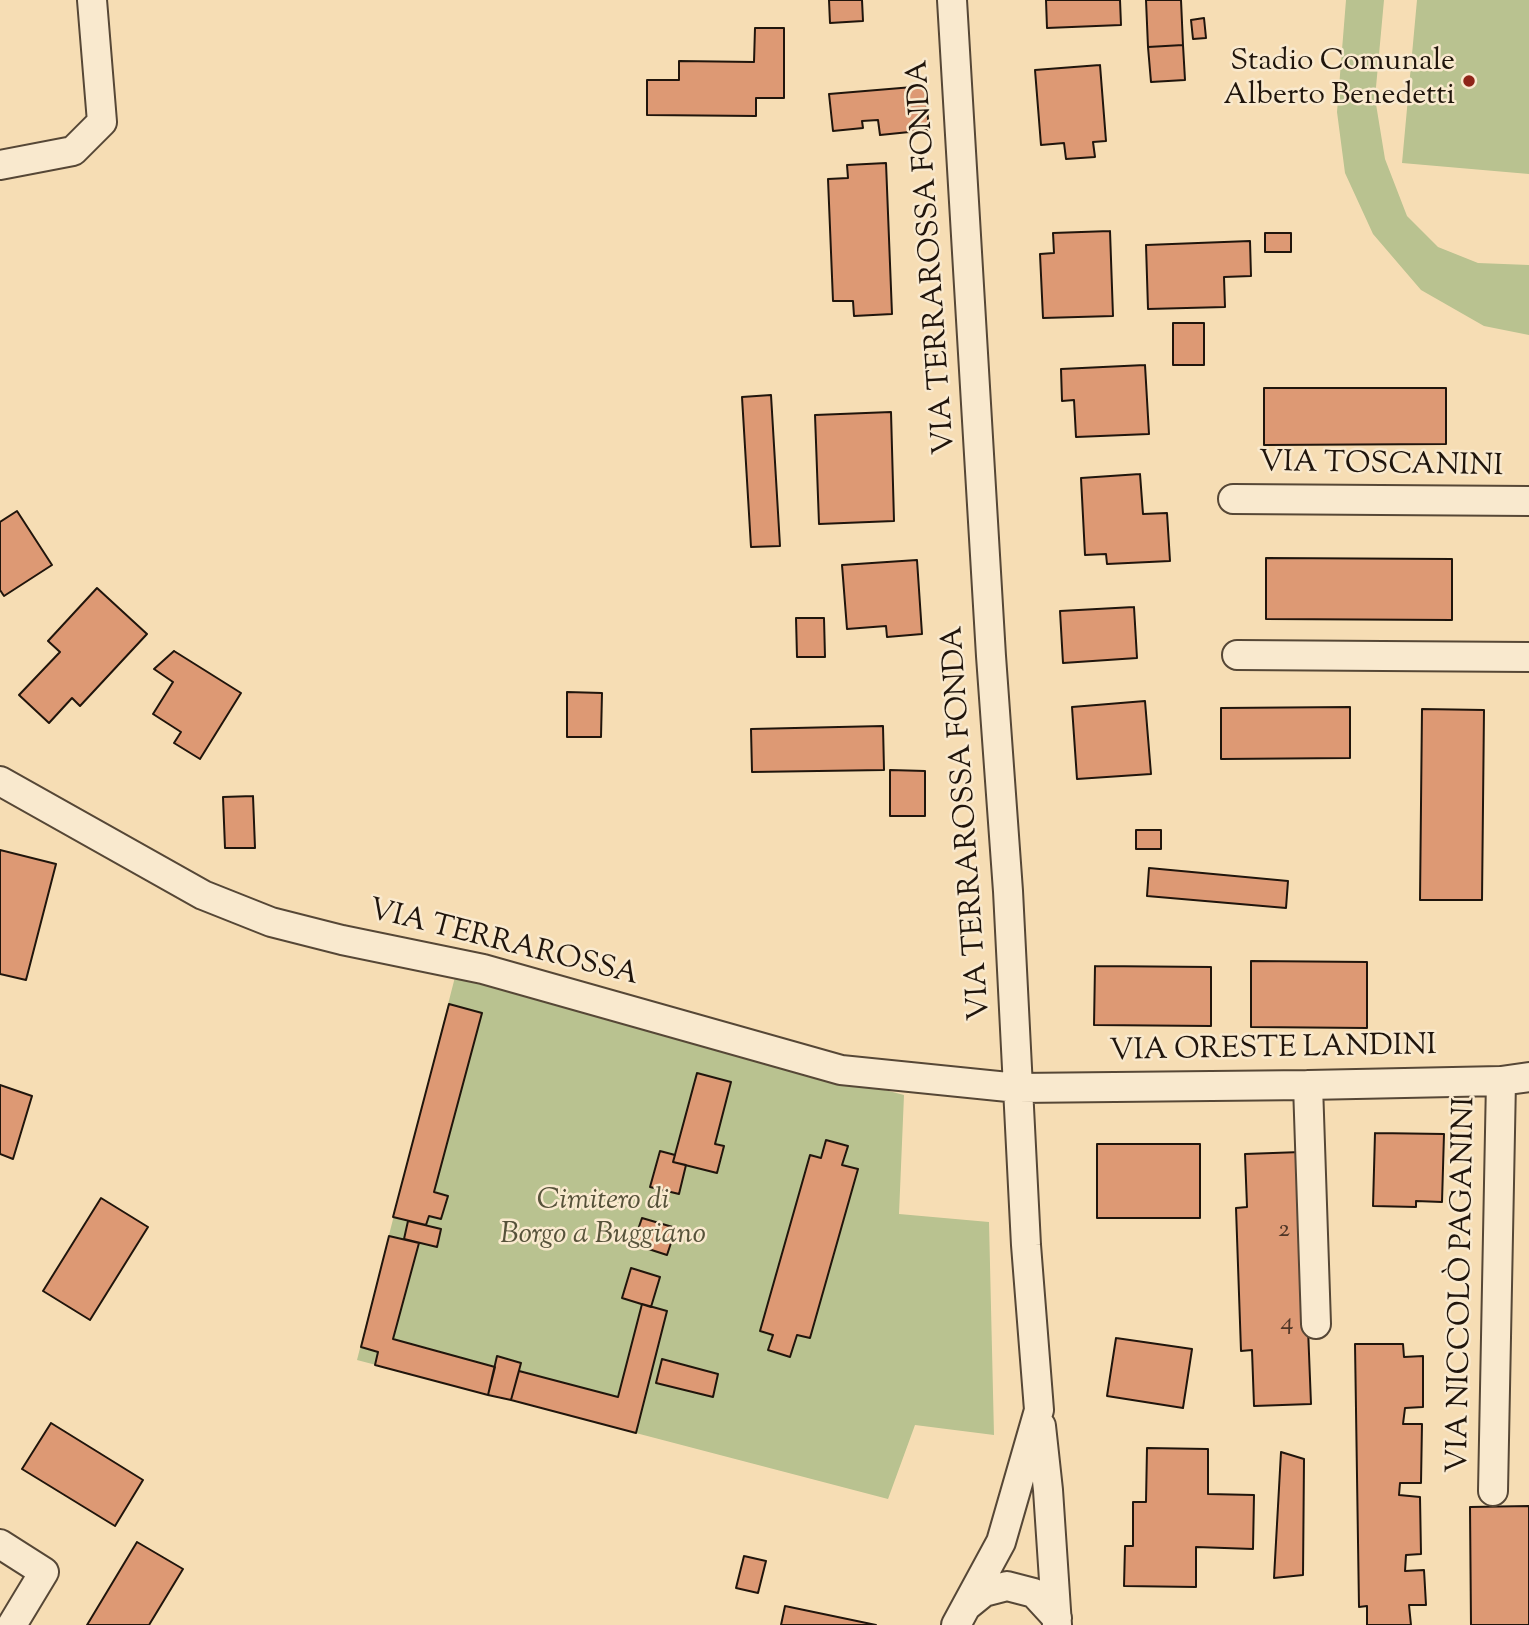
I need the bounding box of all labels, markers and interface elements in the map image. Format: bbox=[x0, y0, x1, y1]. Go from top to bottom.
place label: Stadio Comunale Alberto Benedetti bbox=[1224, 46, 1455, 116]
street label: VIA TERRAROSSA FONDA bbox=[902, 58, 966, 456]
marker: Stadio Comunale Alberto Benedetti bbox=[1461, 73, 1477, 89]
street label: VIA TOSCANINI bbox=[1259, 447, 1503, 487]
street label: VIA TERRAROSSA FONDA bbox=[937, 624, 1001, 1022]
street label: VIA TERRAROSSA bbox=[364, 894, 642, 996]
street label: VIA ORESTE LANDINI bbox=[1109, 1030, 1437, 1072]
street label: VIA NICCOLÒ PAGANINI bbox=[1443, 1097, 1485, 1473]
park label: Cimitero di Borgo a Buggiano bbox=[500, 1185, 706, 1256]
house number: 2 bbox=[1278, 1216, 1290, 1248]
house number: 4 bbox=[1280, 1309, 1294, 1341]

